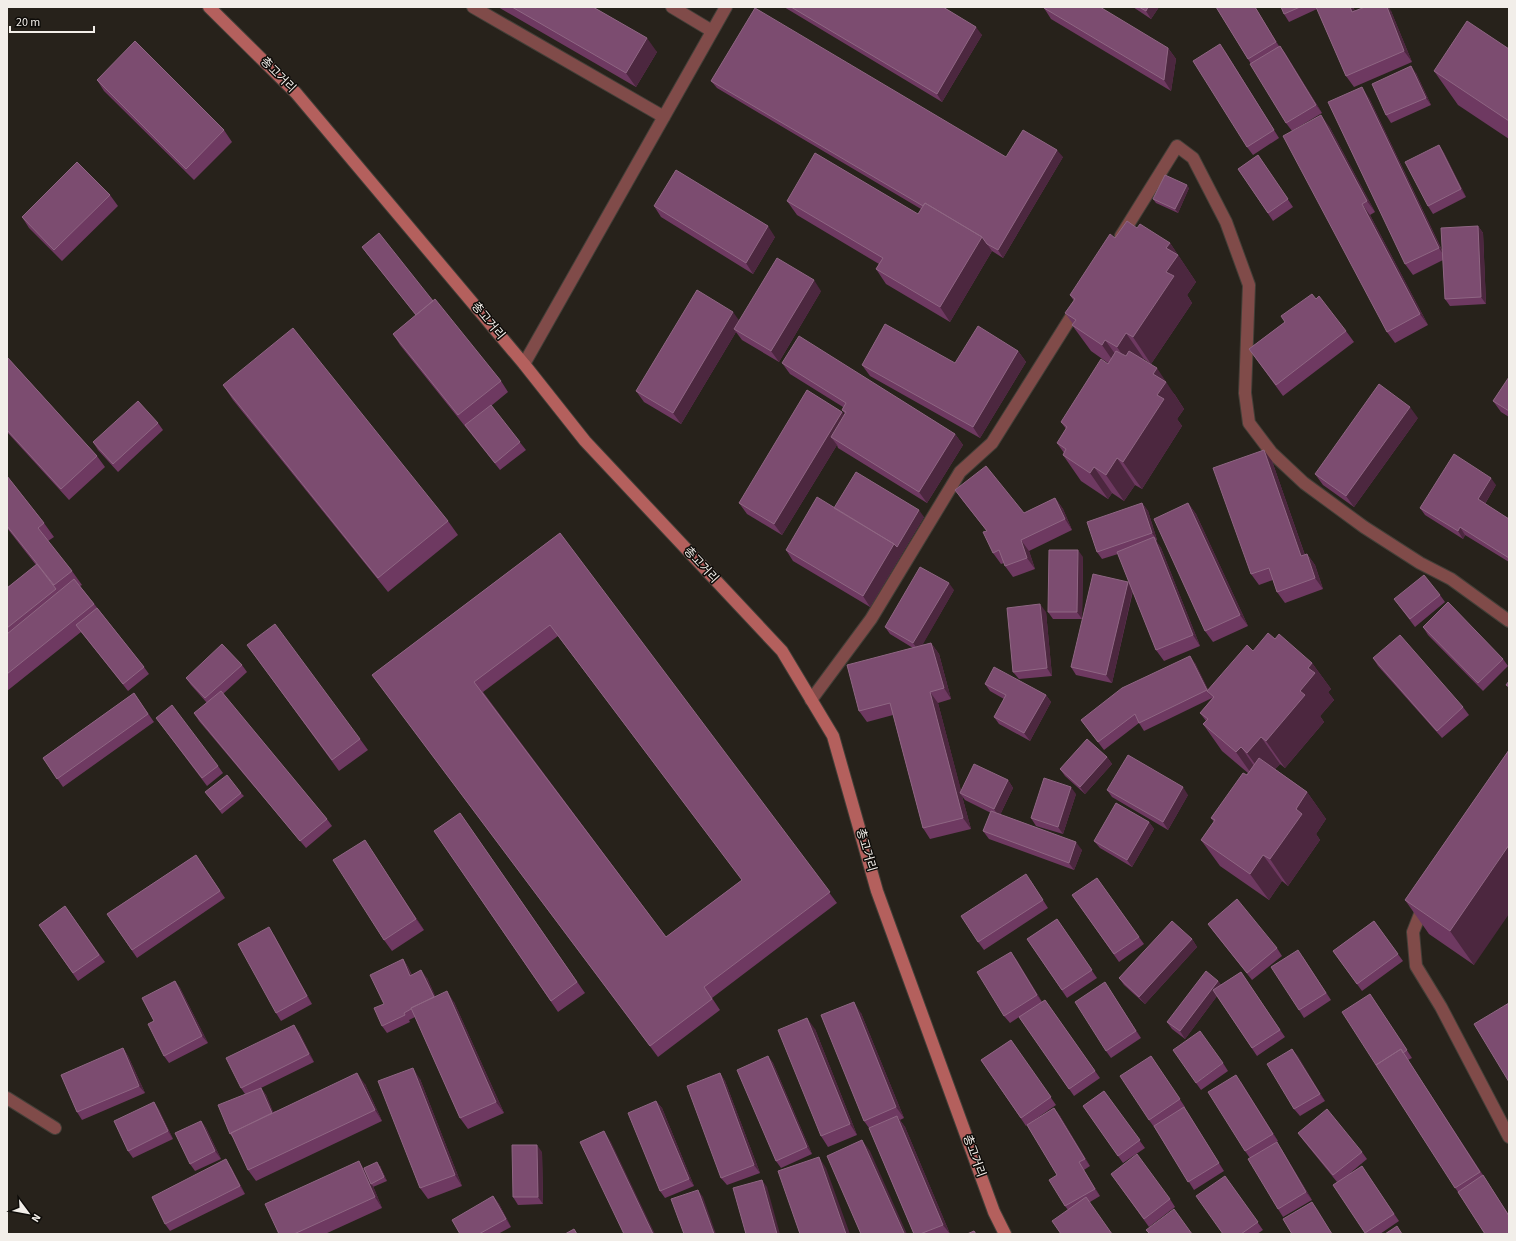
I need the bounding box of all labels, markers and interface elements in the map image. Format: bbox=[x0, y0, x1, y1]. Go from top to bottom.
scale bar bbox=[10, 8, 94, 34]
text: 20 m bbox=[16, 14, 40, 31]
street label: 총고거리 bbox=[256, 53, 300, 97]
street label: 총고거리 bbox=[467, 299, 509, 343]
street label: 총고거리 bbox=[680, 543, 722, 587]
street label: 총고거리 bbox=[852, 826, 880, 874]
street label: 총고거리 bbox=[958, 1132, 990, 1180]
north arrow bbox=[8, 1193, 48, 1233]
text: N bbox=[28, 1211, 44, 1225]

